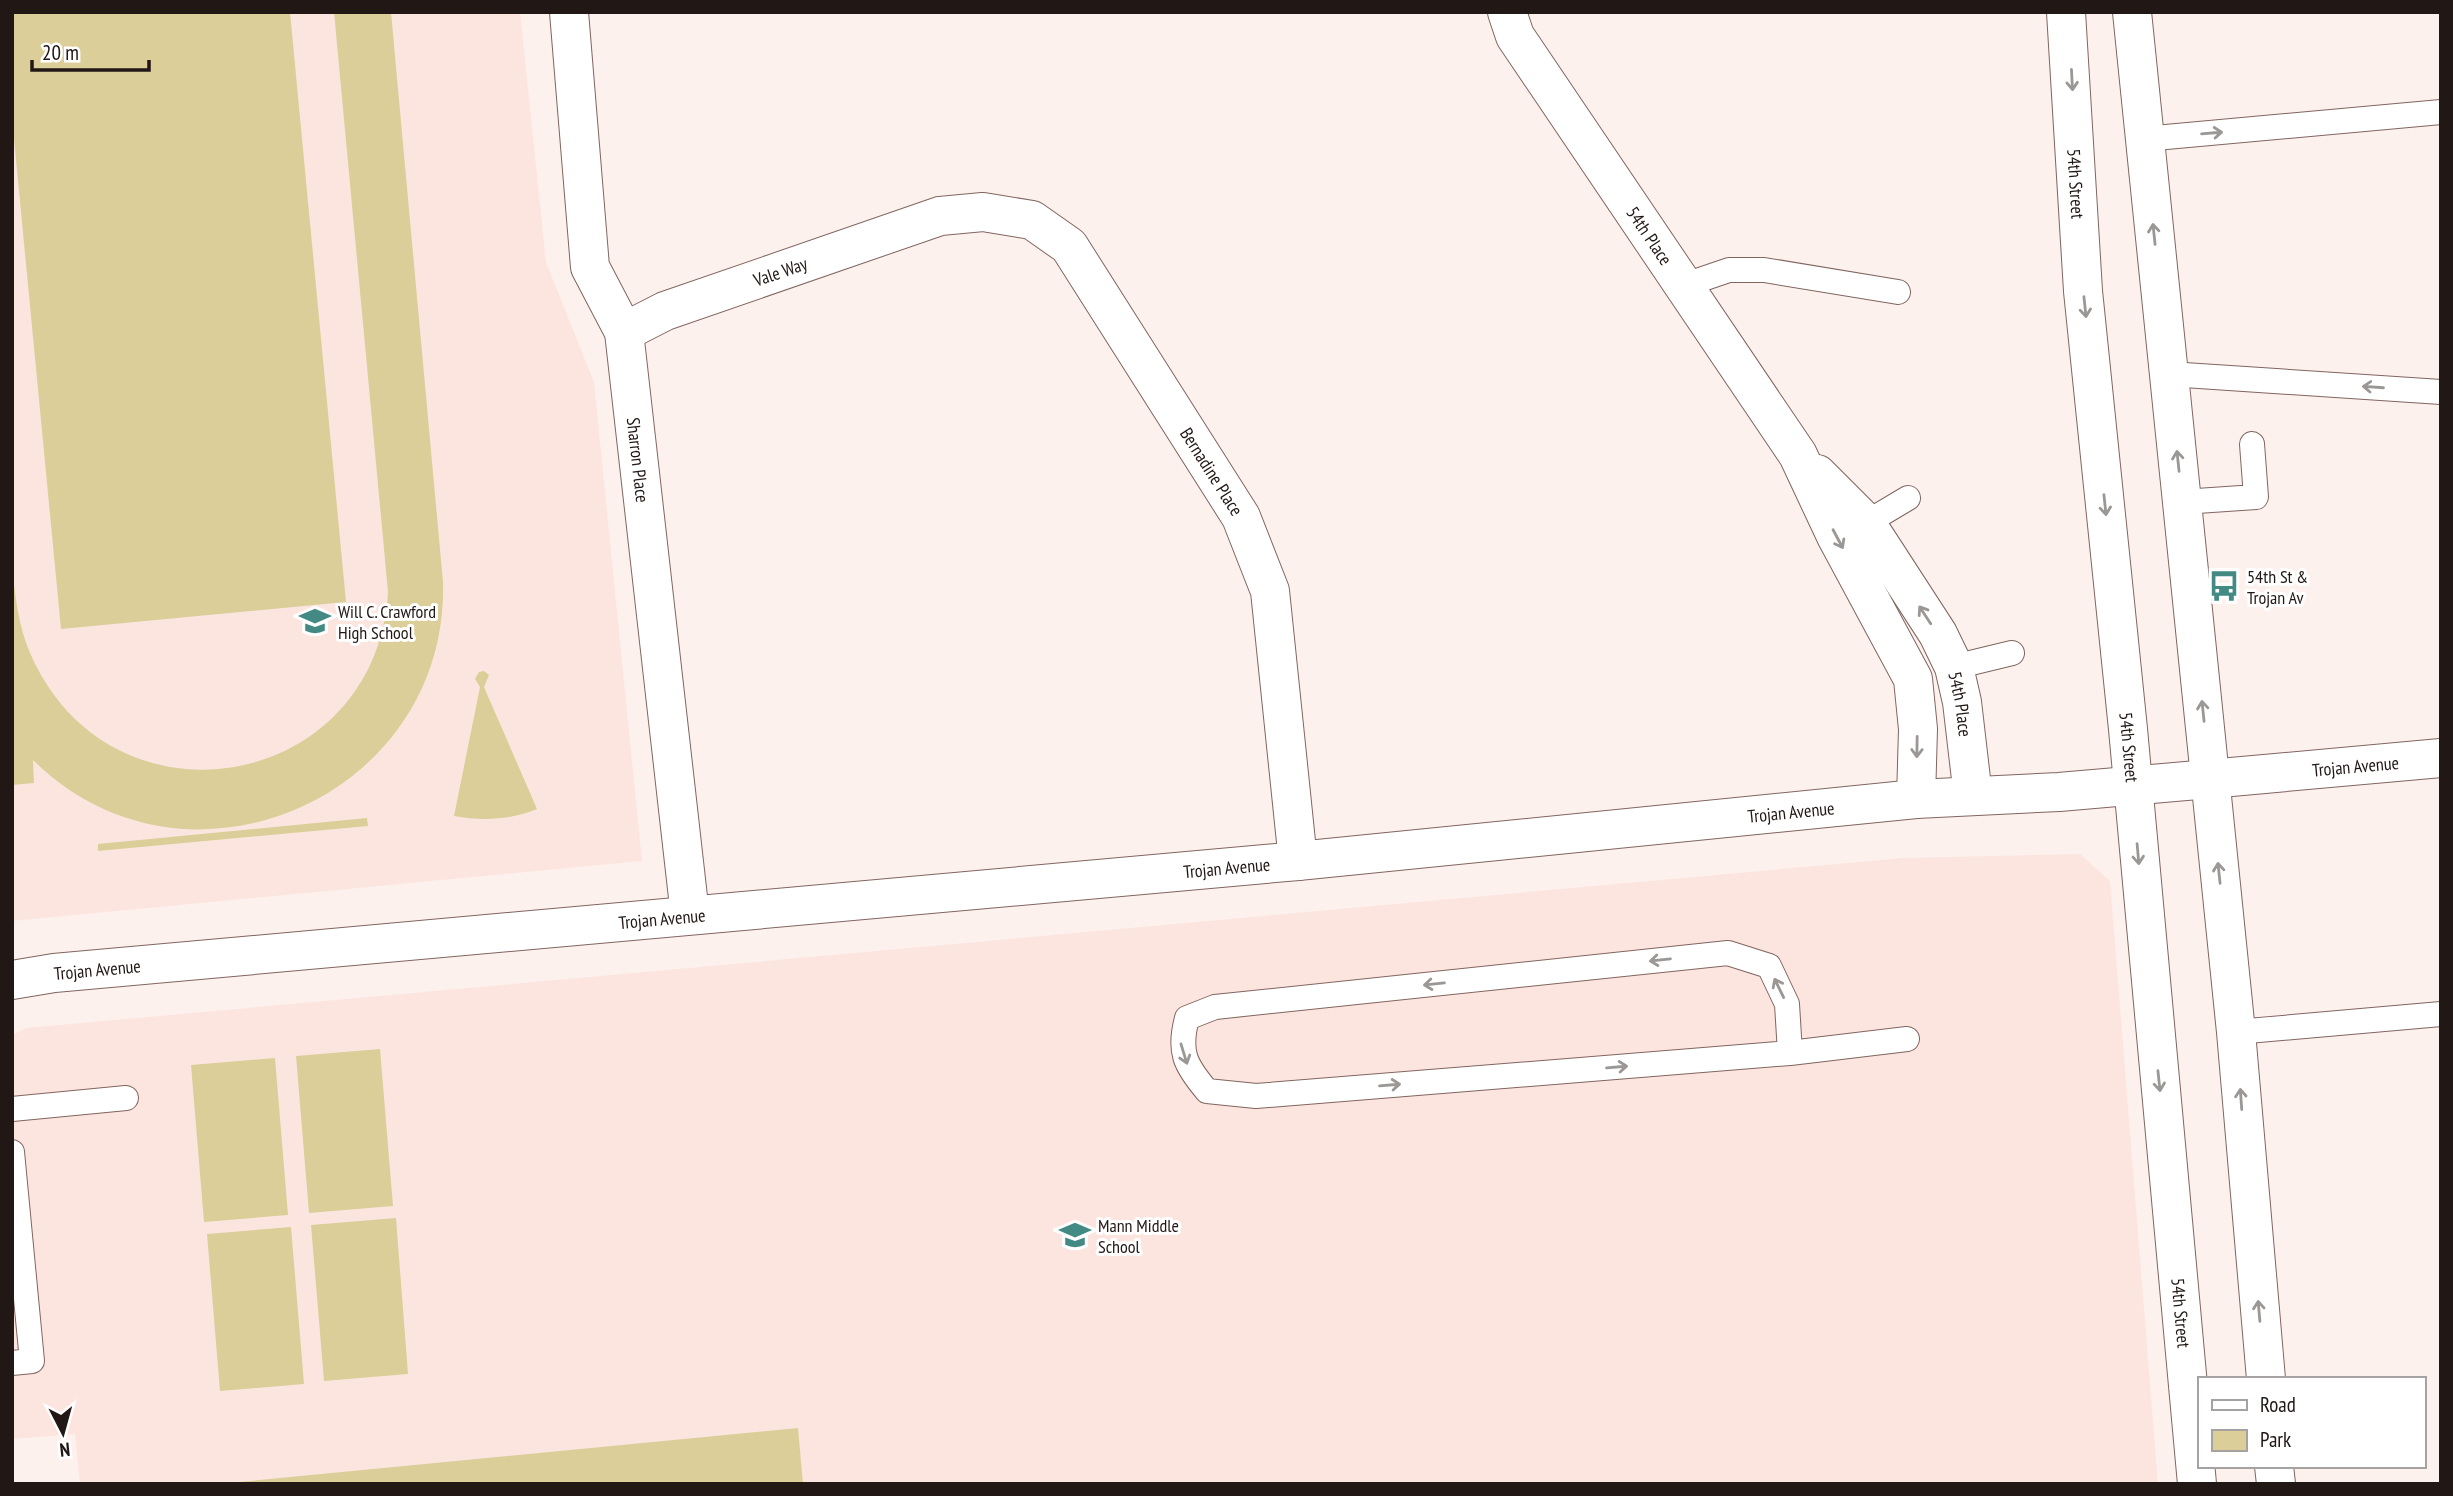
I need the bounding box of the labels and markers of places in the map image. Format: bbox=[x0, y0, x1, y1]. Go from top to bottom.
place label: 54th St & Trojan Av bbox=[2247, 565, 2308, 609]
bus stop icon: 54th St & Trojan Av bbox=[2207, 569, 2241, 603]
place label: Will C. Crawford High School bbox=[338, 600, 436, 644]
school or university icon: Will C. Crawford High School bbox=[298, 604, 332, 638]
place label: Mann Middle School bbox=[1098, 1214, 1179, 1258]
school or university icon: Mann Middle School bbox=[1058, 1218, 1092, 1252]

